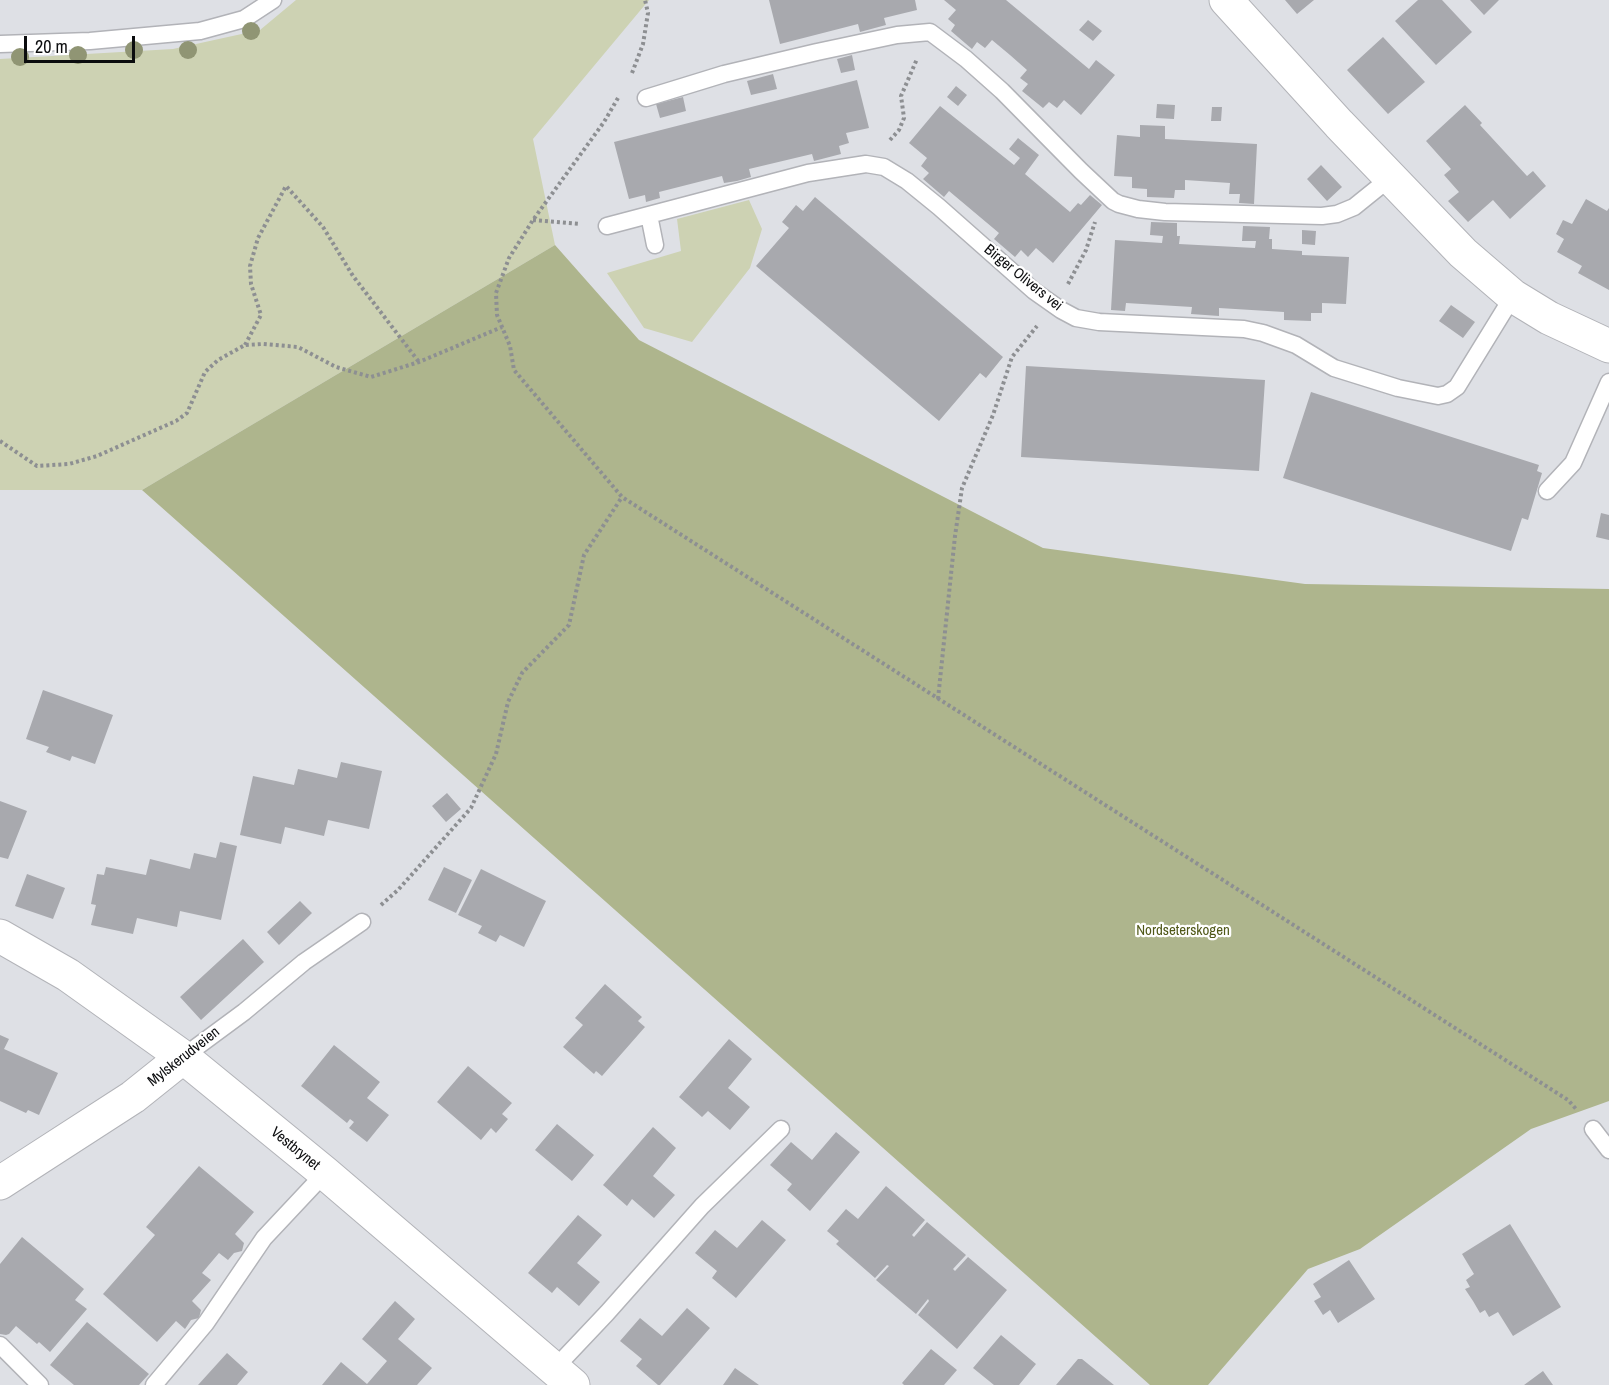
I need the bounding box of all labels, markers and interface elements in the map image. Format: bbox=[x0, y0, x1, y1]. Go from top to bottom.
scale bar bbox=[27, 24, 138, 62]
text: 20 m bbox=[35, 34, 68, 59]
street label: Birger Olivers vei bbox=[980, 241, 1066, 315]
park label: Nordseterskogen bbox=[1136, 922, 1230, 940]
street label: Mylskerudveien bbox=[145, 1023, 223, 1091]
street label: Vestbrynet bbox=[267, 1124, 323, 1174]

